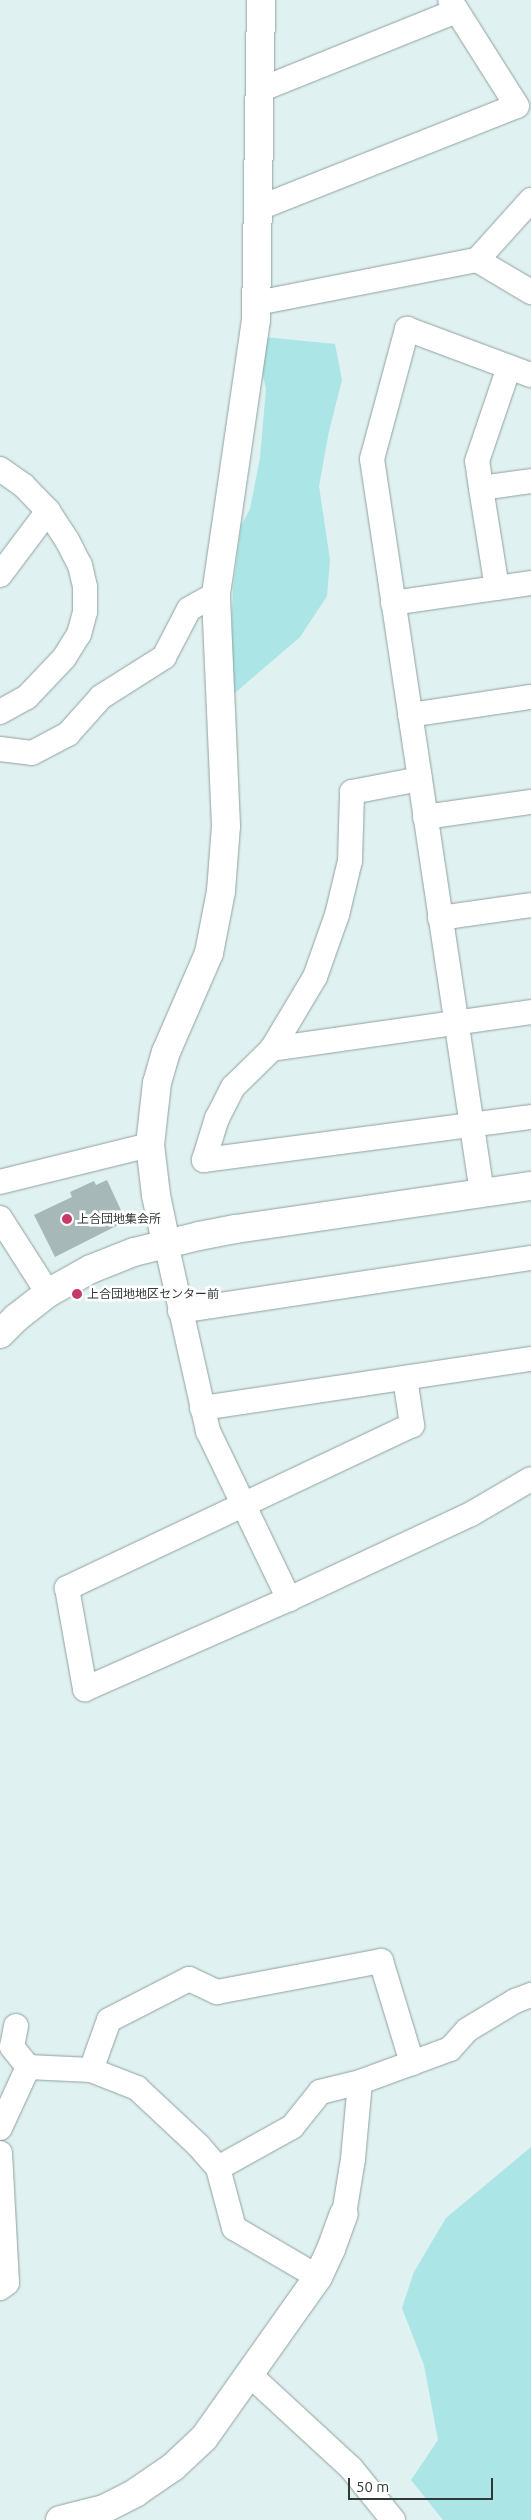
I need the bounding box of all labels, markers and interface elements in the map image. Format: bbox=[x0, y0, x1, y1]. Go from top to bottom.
place label: 上合団地集会所 bbox=[77, 1212, 161, 1226]
marker: 上合団地集会所 bbox=[61, 1213, 73, 1225]
place label: 上合団地地区センター前 bbox=[87, 1287, 219, 1301]
marker: 上合団地地区センター前 bbox=[71, 1288, 83, 1300]
scale bar bbox=[351, 2468, 496, 2500]
text: 50 m bbox=[356, 2478, 389, 2495]

